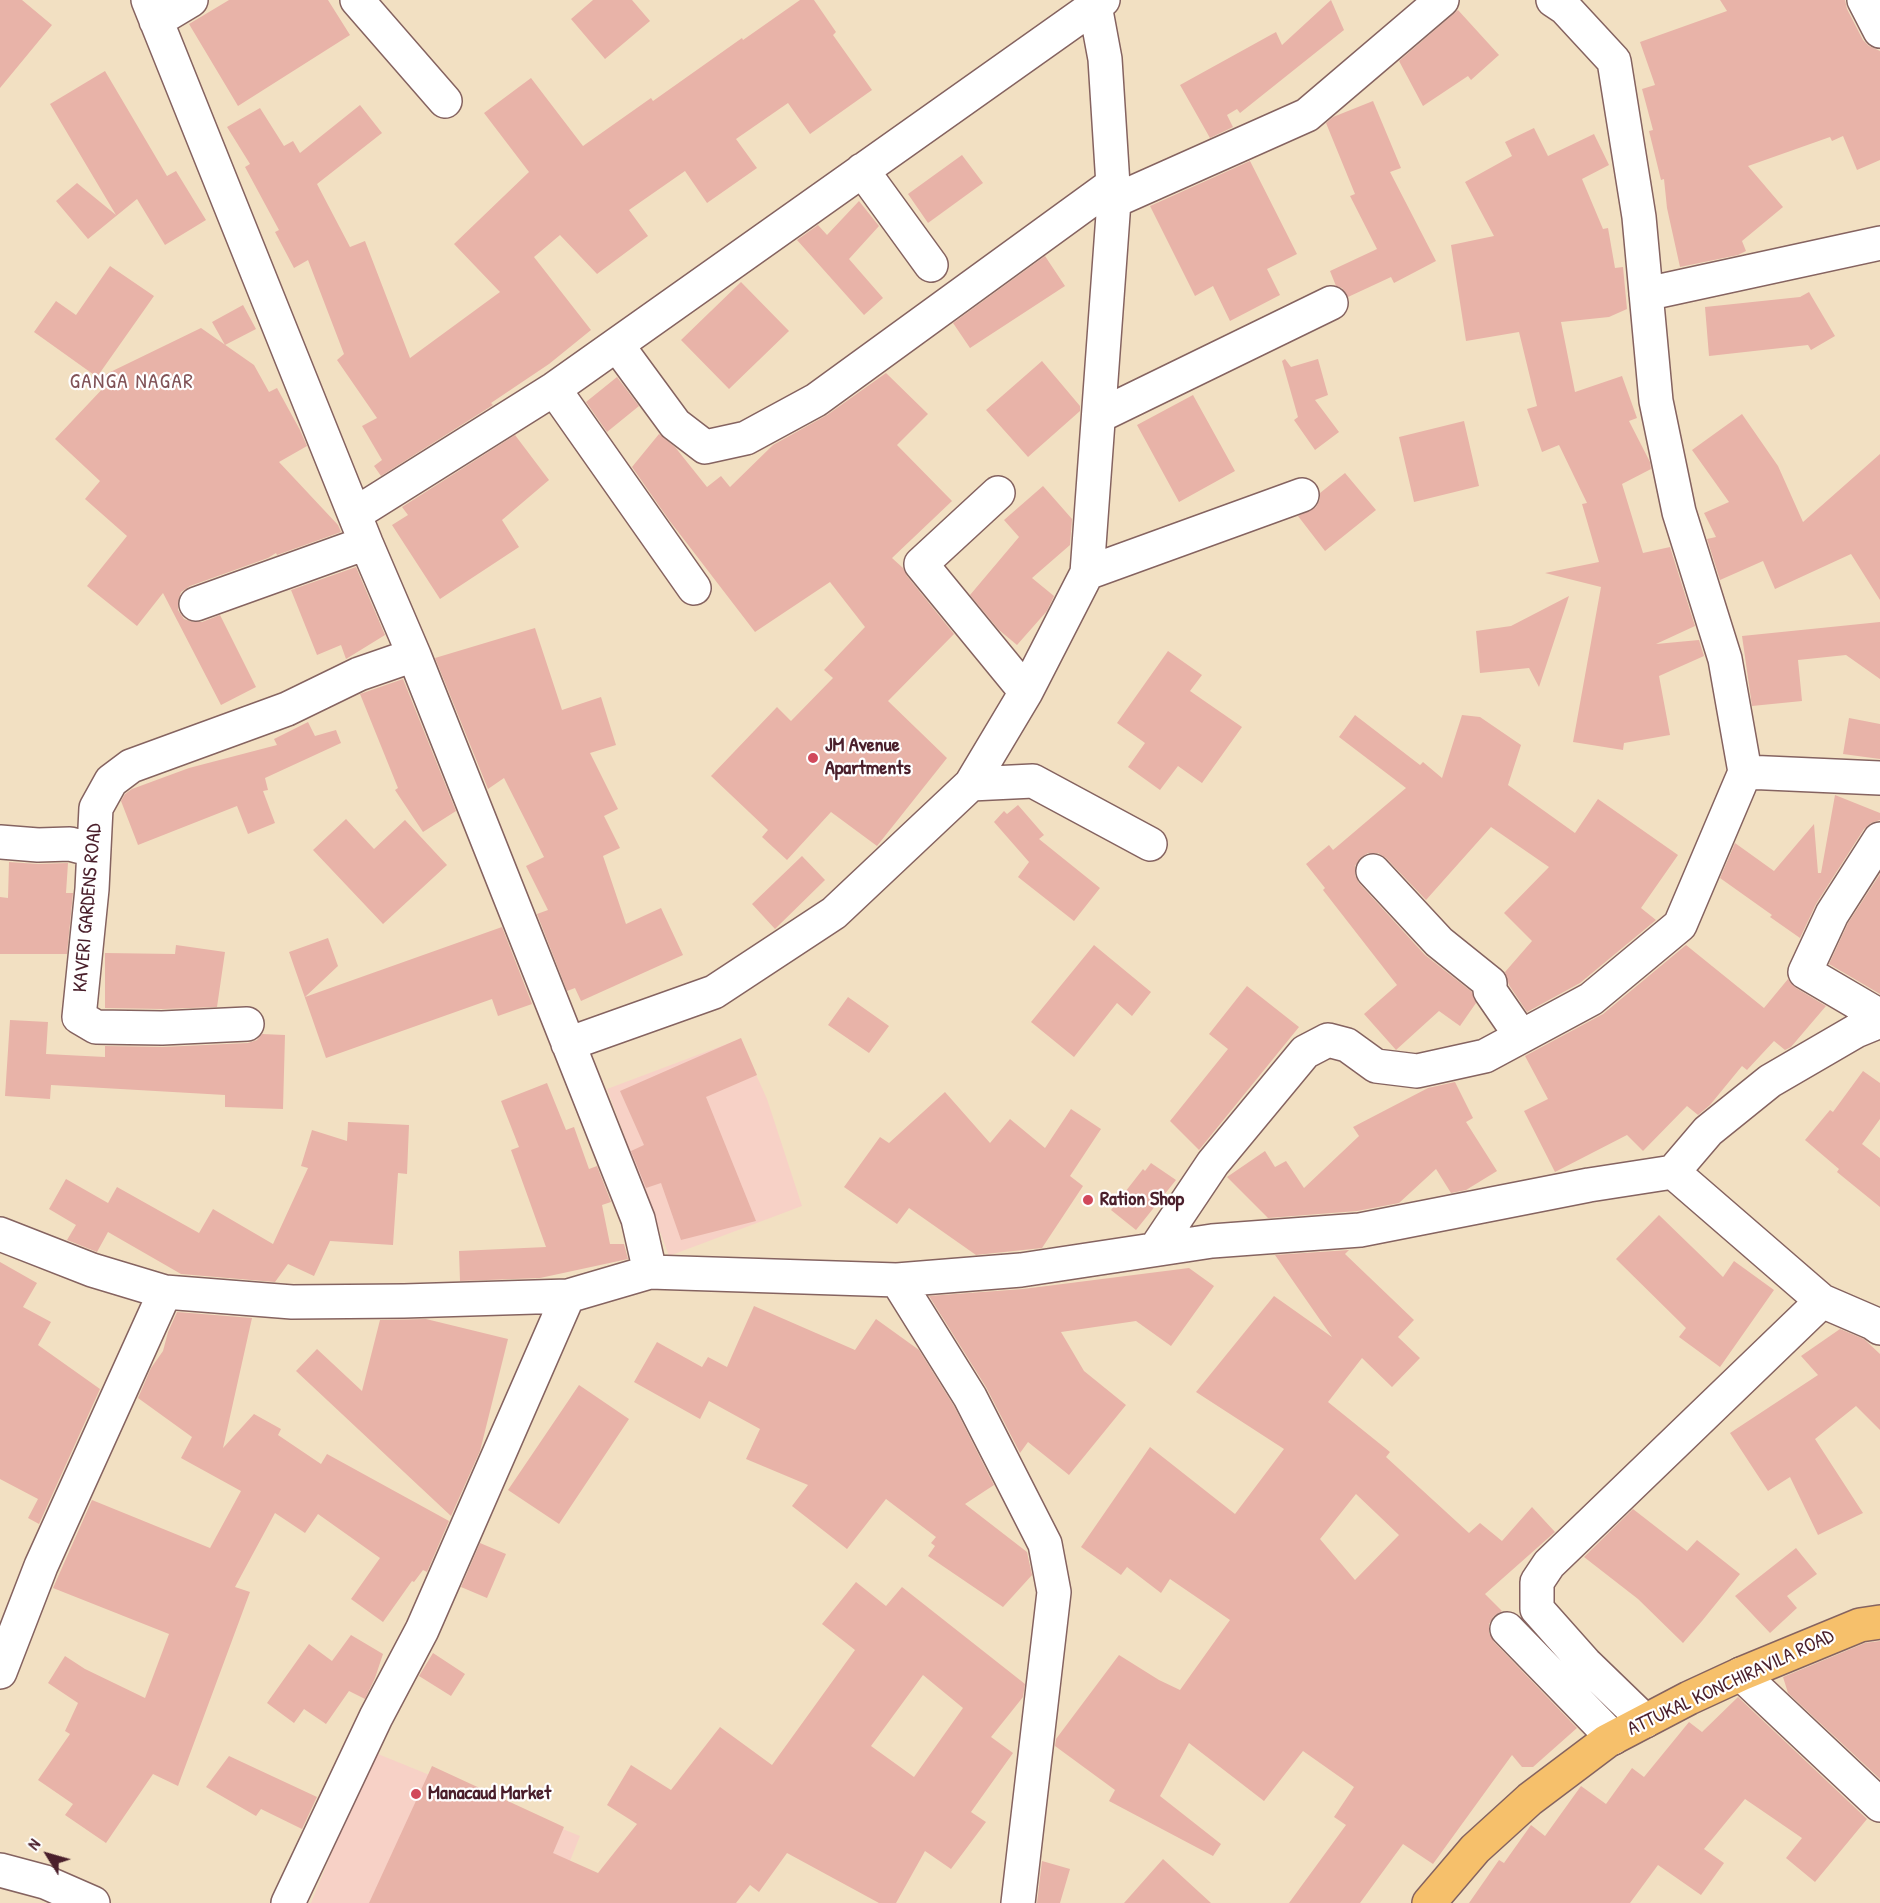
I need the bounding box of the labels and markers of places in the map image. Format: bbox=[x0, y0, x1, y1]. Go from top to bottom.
place label: JM Avenue Apartments bbox=[825, 734, 911, 781]
marker: JM Avenue Apartments bbox=[806, 751, 820, 765]
place label: Ration Shop bbox=[1100, 1188, 1184, 1212]
marker: Ration Shop bbox=[1081, 1193, 1095, 1207]
place label: Manacaud Market bbox=[428, 1782, 551, 1806]
marker: Manacaud Market bbox=[409, 1787, 423, 1801]

